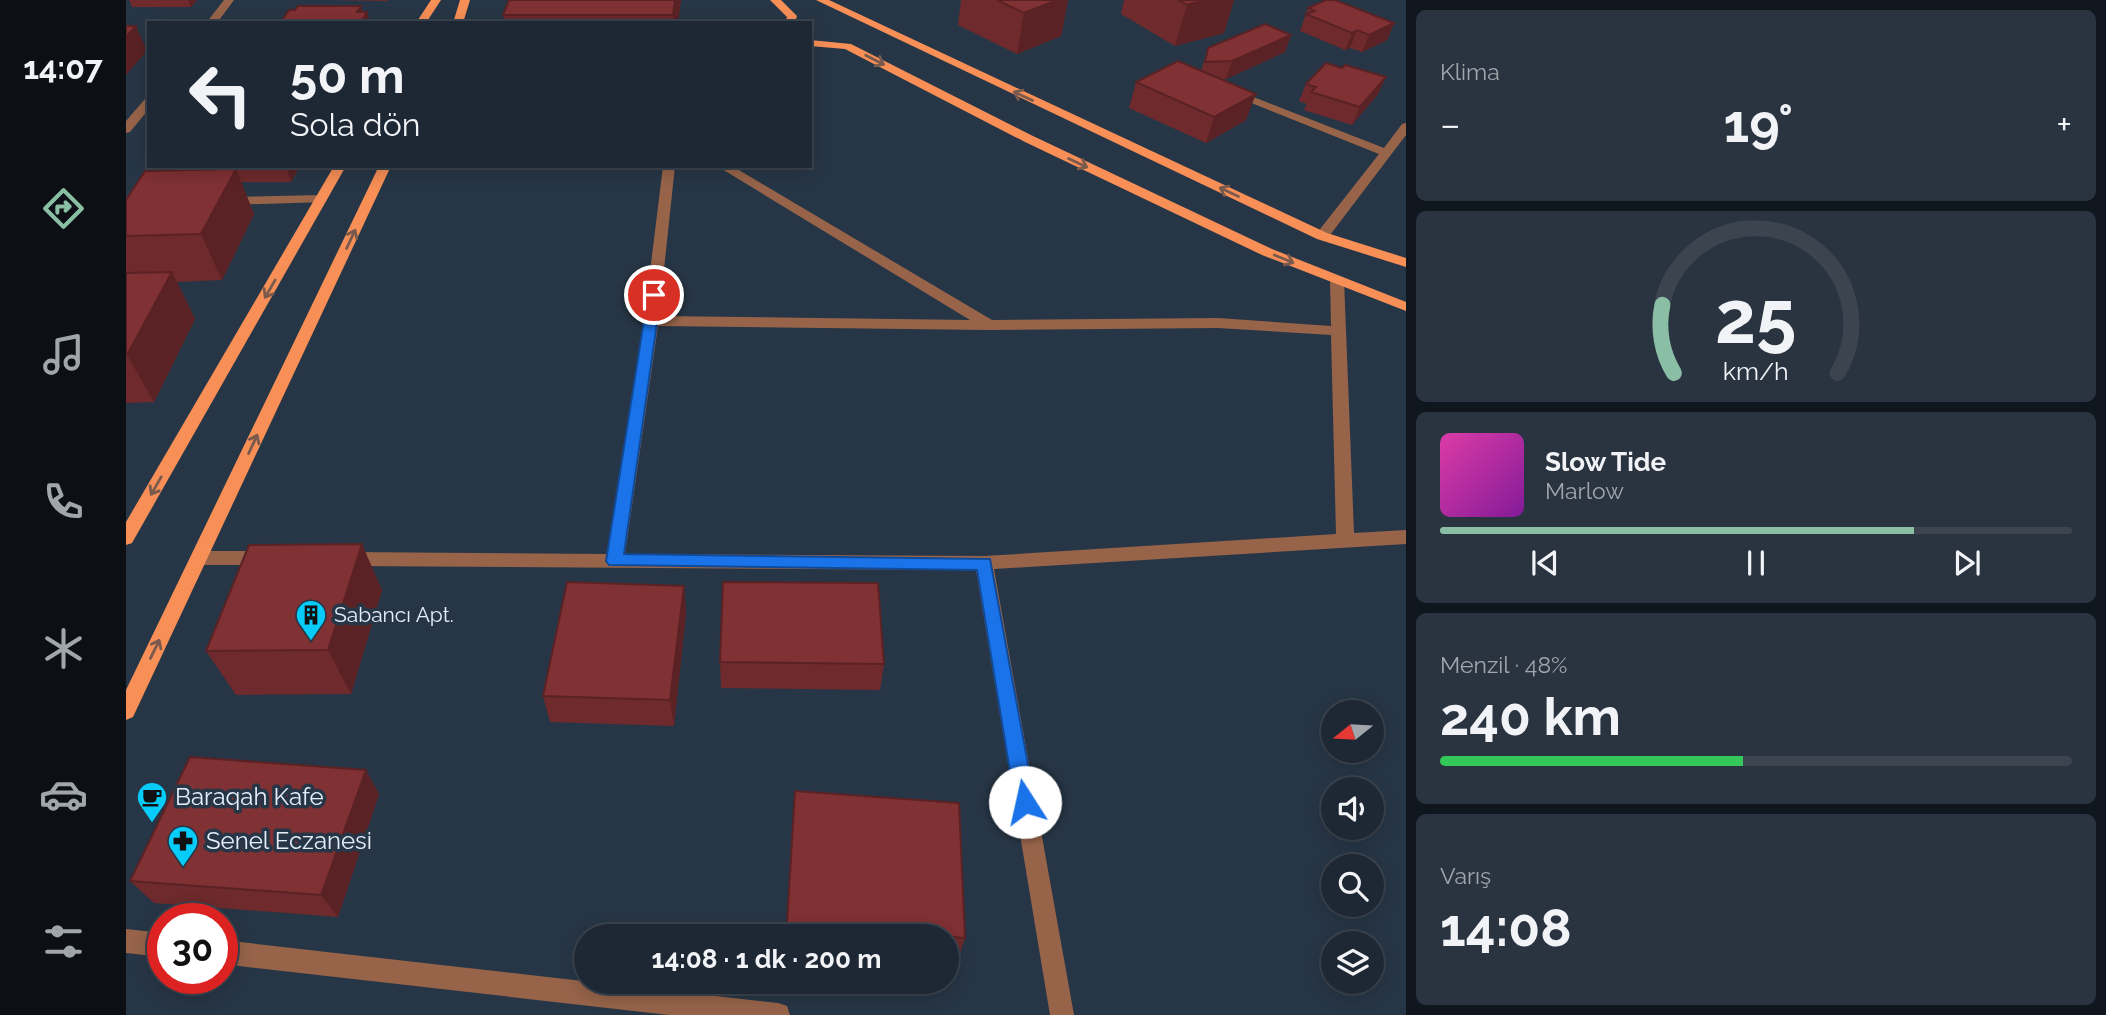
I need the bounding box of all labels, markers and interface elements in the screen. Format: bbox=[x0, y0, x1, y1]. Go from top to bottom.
text: 50 m bbox=[290, 47, 405, 104]
text: 14:07 bbox=[23, 49, 103, 86]
icon: left bbox=[175, 49, 266, 140]
one-way arrow bbox=[864, 54, 885, 68]
text: Klima bbox=[1440, 58, 1500, 85]
one-way arrow bbox=[1013, 89, 1034, 102]
text: 19° bbox=[1724, 93, 1793, 154]
text: − bbox=[1440, 102, 1460, 147]
text: + bbox=[2056, 102, 2072, 147]
text: Sola dön bbox=[290, 106, 420, 143]
one-way arrow bbox=[1067, 156, 1088, 170]
icon: directions bbox=[39, 184, 88, 233]
one-way arrow bbox=[1219, 185, 1240, 199]
one-way arrow bbox=[345, 229, 358, 250]
one-way arrow bbox=[1273, 253, 1295, 266]
pin bbox=[624, 265, 684, 325]
text: 25 bbox=[1715, 275, 1797, 360]
icon: arrive bbox=[635, 276, 673, 314]
one-way arrow bbox=[263, 278, 276, 299]
icon: music bbox=[39, 330, 88, 379]
text: km/h bbox=[1723, 355, 1789, 385]
one-way arrow bbox=[247, 434, 261, 455]
text: Slow Tide bbox=[1545, 447, 1666, 477]
one-way arrow bbox=[149, 476, 163, 496]
icon: phone bbox=[39, 477, 88, 526]
text: Marlow bbox=[1545, 477, 1624, 504]
icon: previous bbox=[1526, 544, 1564, 582]
icon: pause bbox=[1737, 544, 1775, 582]
icon: next bbox=[1948, 544, 1986, 582]
building icon: Sabancı Apt. bbox=[294, 598, 328, 642]
place label: Sabancı Apt. bbox=[334, 602, 454, 627]
icon: climate bbox=[39, 624, 88, 673]
one-way arrow bbox=[150, 639, 163, 660]
text: Menzil · 48% bbox=[1440, 651, 1567, 678]
text: 240 km bbox=[1440, 686, 1621, 747]
north arrow bbox=[1321, 700, 1384, 763]
map controls bbox=[1321, 700, 1384, 994]
position arrow bbox=[988, 765, 1062, 839]
icon: car bbox=[39, 770, 88, 819]
button: sound bbox=[1321, 777, 1384, 840]
cafe icon: Baraqah Kafe bbox=[135, 780, 169, 824]
place label: Baraqah Kafe bbox=[175, 782, 324, 811]
pharmacy icon: Senel Eczanesi bbox=[166, 824, 200, 868]
place label: Senel Eczanesi bbox=[206, 826, 372, 855]
button: search bbox=[1321, 854, 1384, 917]
text: Varış bbox=[1440, 862, 1491, 889]
text: 14:08 bbox=[1440, 897, 1572, 958]
speed limit sign: 30 bbox=[147, 903, 238, 994]
icon: filters bbox=[39, 917, 88, 966]
button: layers bbox=[1321, 931, 1384, 994]
text: 14:08 · 1 dk · 200 m bbox=[652, 944, 881, 974]

